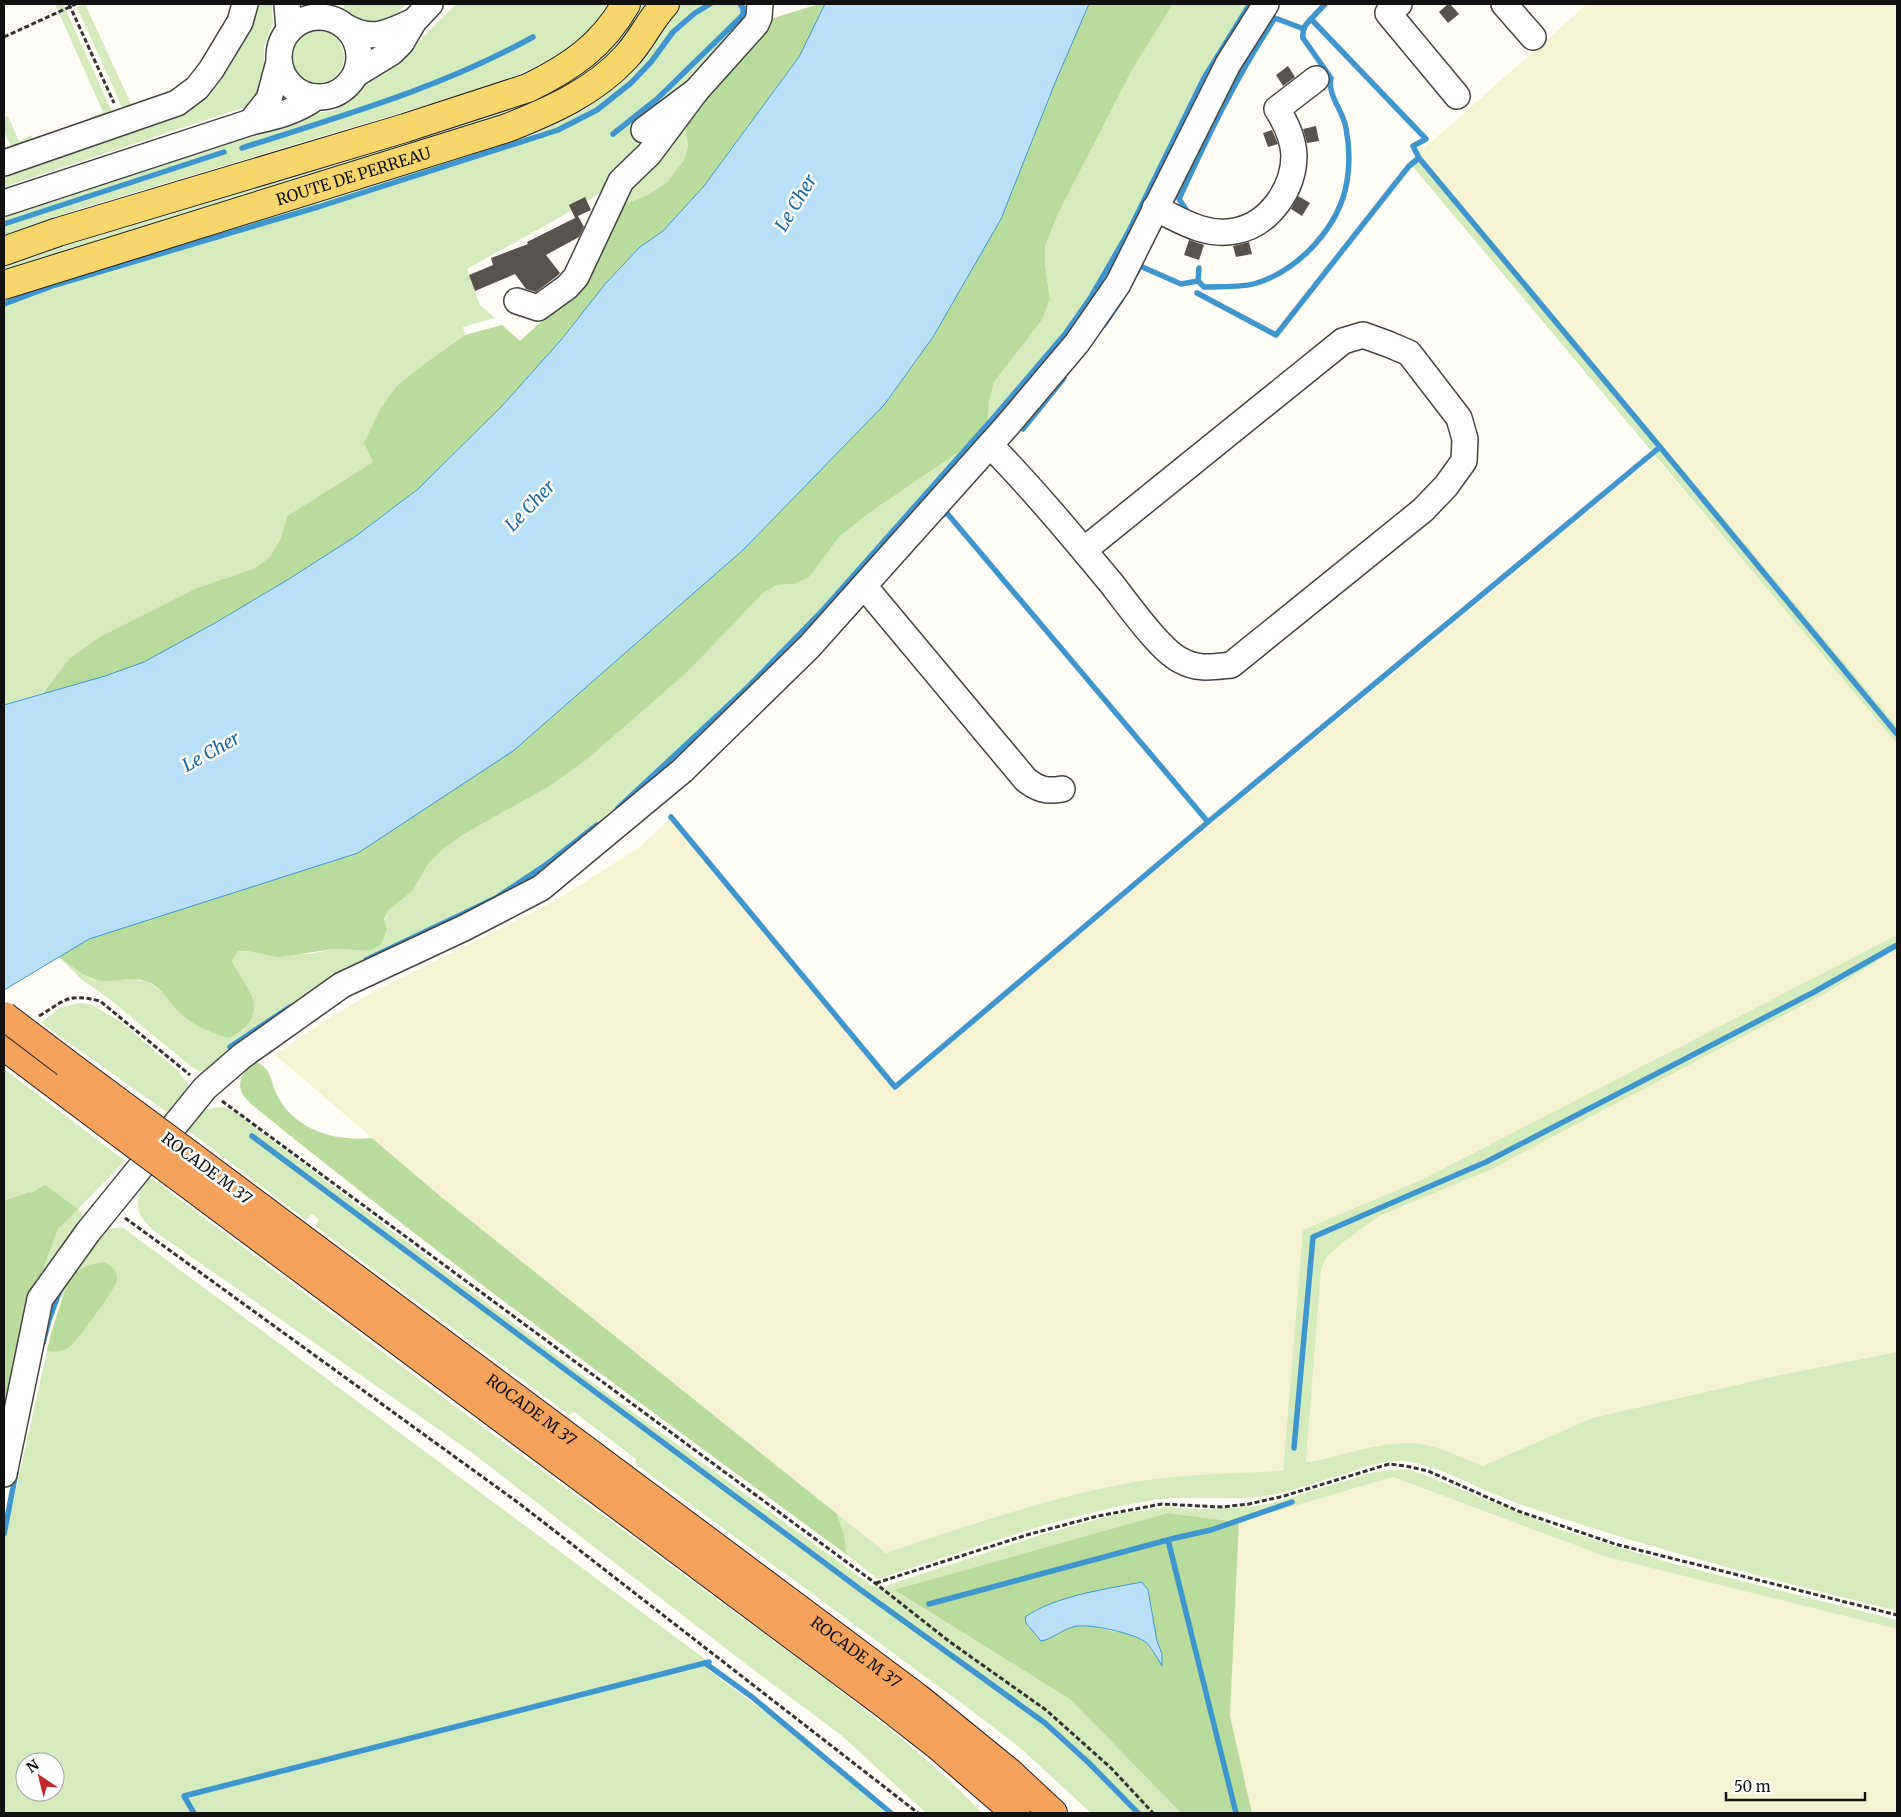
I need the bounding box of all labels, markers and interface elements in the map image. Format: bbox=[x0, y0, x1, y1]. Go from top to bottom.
street label: ROUTE DE PERREAU bbox=[274, 142, 433, 209]
water label: Le Cher bbox=[770, 170, 822, 235]
water label: Le Cher bbox=[500, 475, 560, 536]
water label: Le Cher bbox=[178, 726, 244, 777]
street label: ROCADE M 37 bbox=[158, 1128, 256, 1208]
street label: ROCADE M 37 bbox=[482, 1369, 581, 1450]
street label: ROCADE M 37 bbox=[807, 1612, 905, 1692]
north arrow bbox=[15, 1752, 65, 1802]
text: N bbox=[23, 1756, 42, 1777]
scale bar bbox=[1726, 1770, 1865, 1802]
text: 50 m bbox=[1734, 1777, 1771, 1796]

